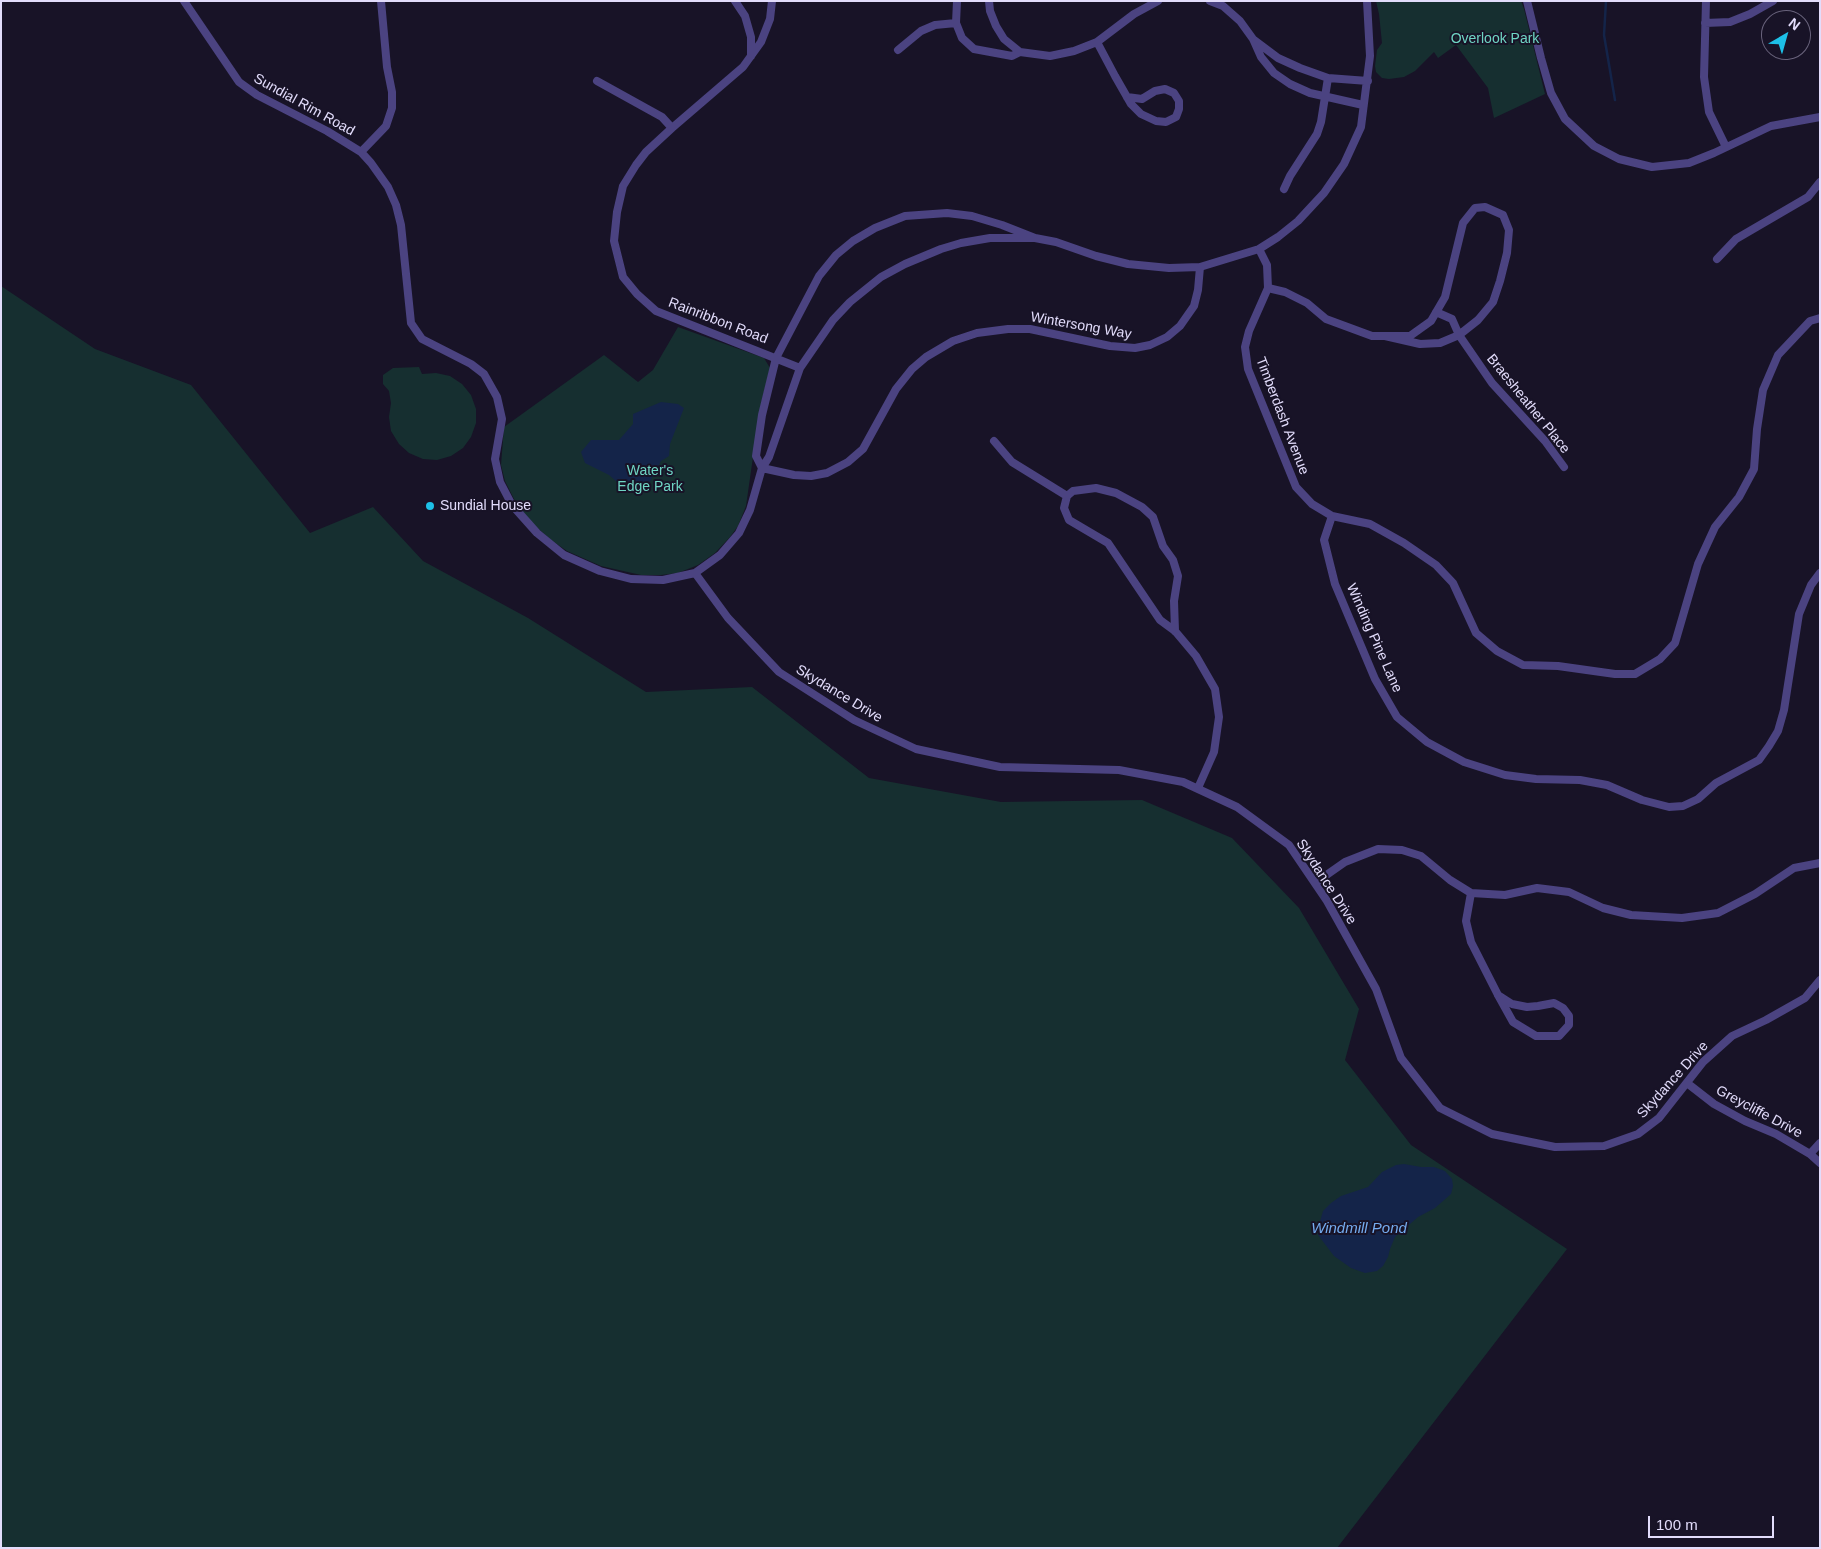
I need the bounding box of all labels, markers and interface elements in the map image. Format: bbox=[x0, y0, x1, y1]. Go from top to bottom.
north arrow bbox=[1761, 10, 1811, 60]
text: N bbox=[1786, 15, 1804, 33]
park label: Overlook Park bbox=[1451, 31, 1539, 47]
street label: Sundial Rim Road bbox=[251, 70, 357, 140]
street label: Rainribbon Road bbox=[666, 294, 770, 348]
street label: Wintersong Way bbox=[1029, 309, 1133, 343]
street label: Braesheather Place bbox=[1483, 351, 1573, 457]
street label: Timberdash Avenue bbox=[1252, 355, 1312, 477]
park label: Water's Edge Park bbox=[617, 463, 683, 496]
place label: Sundial House bbox=[440, 498, 531, 514]
marker: Sundial House bbox=[424, 500, 436, 512]
street label: Winding Pine Lane bbox=[1342, 581, 1406, 695]
street label: Skydance Drive bbox=[793, 662, 885, 726]
street label: Skydance Drive bbox=[1292, 836, 1360, 928]
street label: Skydance Drive bbox=[1634, 1038, 1712, 1122]
street label: Greycliffe Drive bbox=[1713, 1082, 1805, 1142]
water label: Windmill Pond bbox=[1311, 1220, 1407, 1238]
scale bar bbox=[1651, 1506, 1777, 1538]
text: 100 m bbox=[1656, 1516, 1698, 1533]

